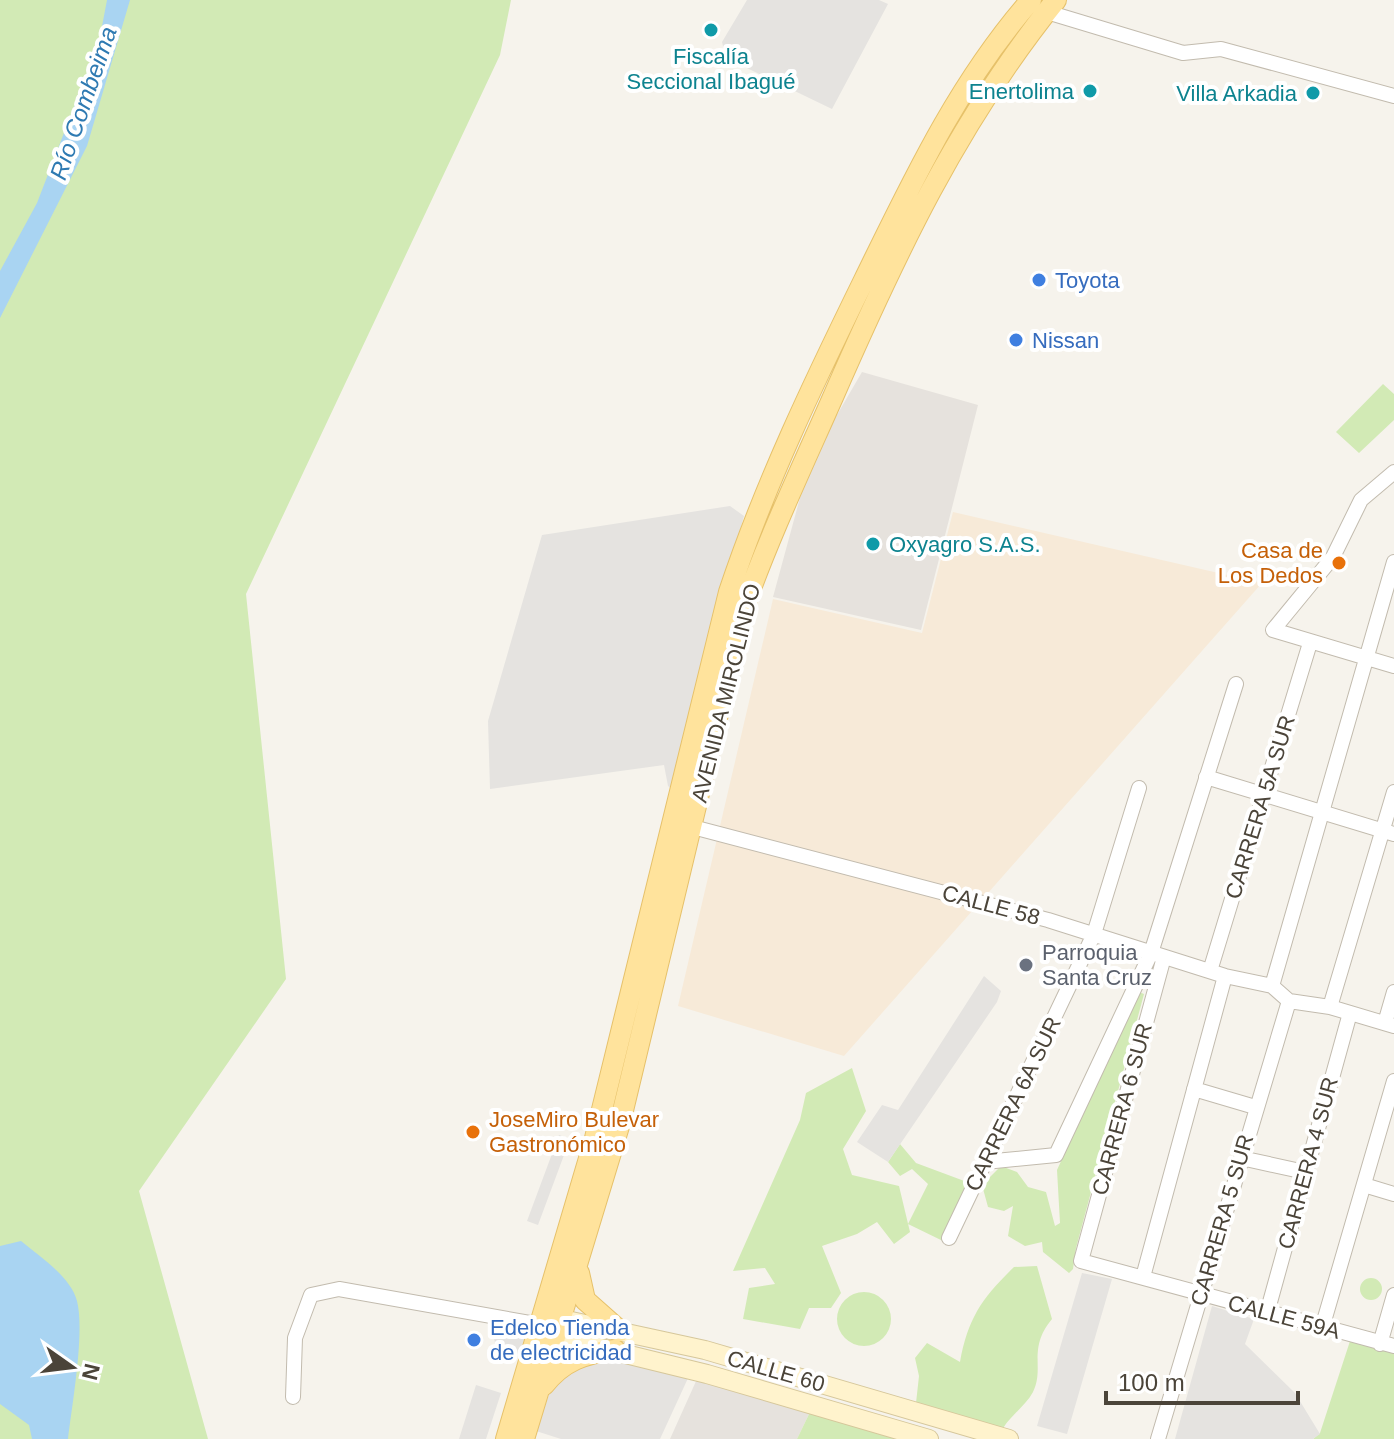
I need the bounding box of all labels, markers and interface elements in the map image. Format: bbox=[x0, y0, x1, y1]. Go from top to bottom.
marker: Fiscalía Seccional Ibagué bbox=[702, 21, 720, 39]
water label: Río Combeima bbox=[44, 23, 122, 183]
place label: Fiscalía Seccional Ibagué bbox=[627, 44, 795, 94]
place label: Enertolima bbox=[969, 79, 1075, 104]
place label: Villa Arkadia bbox=[1176, 81, 1298, 106]
marker: Enertolima bbox=[1081, 82, 1099, 100]
marker: Villa Arkadia bbox=[1304, 84, 1322, 102]
place label: Toyota bbox=[1055, 268, 1121, 293]
marker: Toyota bbox=[1030, 271, 1048, 289]
place label: Nissan bbox=[1032, 328, 1099, 353]
marker: Nissan bbox=[1007, 331, 1025, 349]
place label: Oxyagro S.A.S. bbox=[889, 532, 1041, 557]
marker: Oxyagro S.A.S. bbox=[864, 535, 882, 553]
place label: Casa de Los Dedos bbox=[1218, 538, 1323, 588]
marker: Casa de Los Dedos bbox=[1330, 554, 1348, 572]
street label: AVENIDA MIROLINDO bbox=[687, 581, 765, 805]
street label: CARRERA 5A SUR bbox=[1220, 712, 1300, 902]
street label: CALLE 58 bbox=[939, 880, 1043, 930]
place label: Parroquia Santa Cruz bbox=[1042, 940, 1152, 990]
marker: Parroquia Santa Cruz bbox=[1017, 956, 1035, 974]
street label: CARRERA 6A SUR bbox=[960, 1013, 1066, 1195]
street label: CARRERA 6 SUR bbox=[1087, 1020, 1157, 1198]
street label: CARRERA 4 SUR bbox=[1273, 1074, 1343, 1252]
place label: JoseMiro Bulevar Gastronómico bbox=[489, 1107, 659, 1157]
marker: JoseMiro Bulevar Gastronómico bbox=[464, 1123, 482, 1141]
street label: CARRERA 5 SUR bbox=[1186, 1131, 1258, 1309]
street label: CALLE 59A bbox=[1225, 1290, 1343, 1344]
place label: Edelco Tienda de electricidad bbox=[490, 1315, 632, 1365]
north arrow bbox=[32, 1327, 112, 1407]
marker: Edelco Tienda de electricidad bbox=[465, 1331, 483, 1349]
street label: CALLE 60 bbox=[724, 1345, 828, 1397]
scale bar bbox=[1106, 1355, 1298, 1405]
text: N bbox=[77, 1361, 105, 1382]
text: 100 m bbox=[1118, 1369, 1185, 1396]

